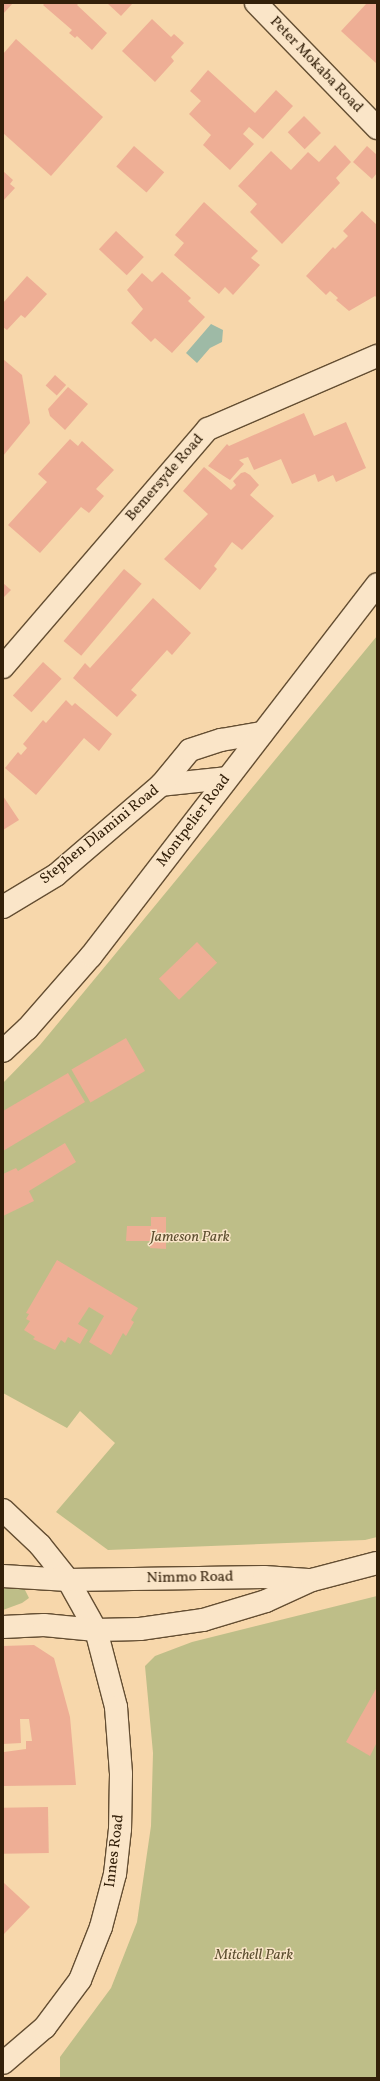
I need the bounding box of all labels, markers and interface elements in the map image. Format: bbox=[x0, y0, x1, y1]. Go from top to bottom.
street label: Peter Mokaba Road bbox=[266, 13, 366, 117]
street label: Bemersyde Road bbox=[122, 431, 208, 525]
street label: Montpelier Road bbox=[153, 771, 235, 871]
street label: Stephen Dlamini Road bbox=[37, 781, 163, 889]
park label: Jameson Park bbox=[150, 1229, 230, 1247]
street label: Nimmo Road bbox=[146, 1568, 234, 1588]
street label: Innes Road bbox=[102, 1813, 128, 1889]
park label: Mitchell Park bbox=[215, 1947, 293, 1965]

